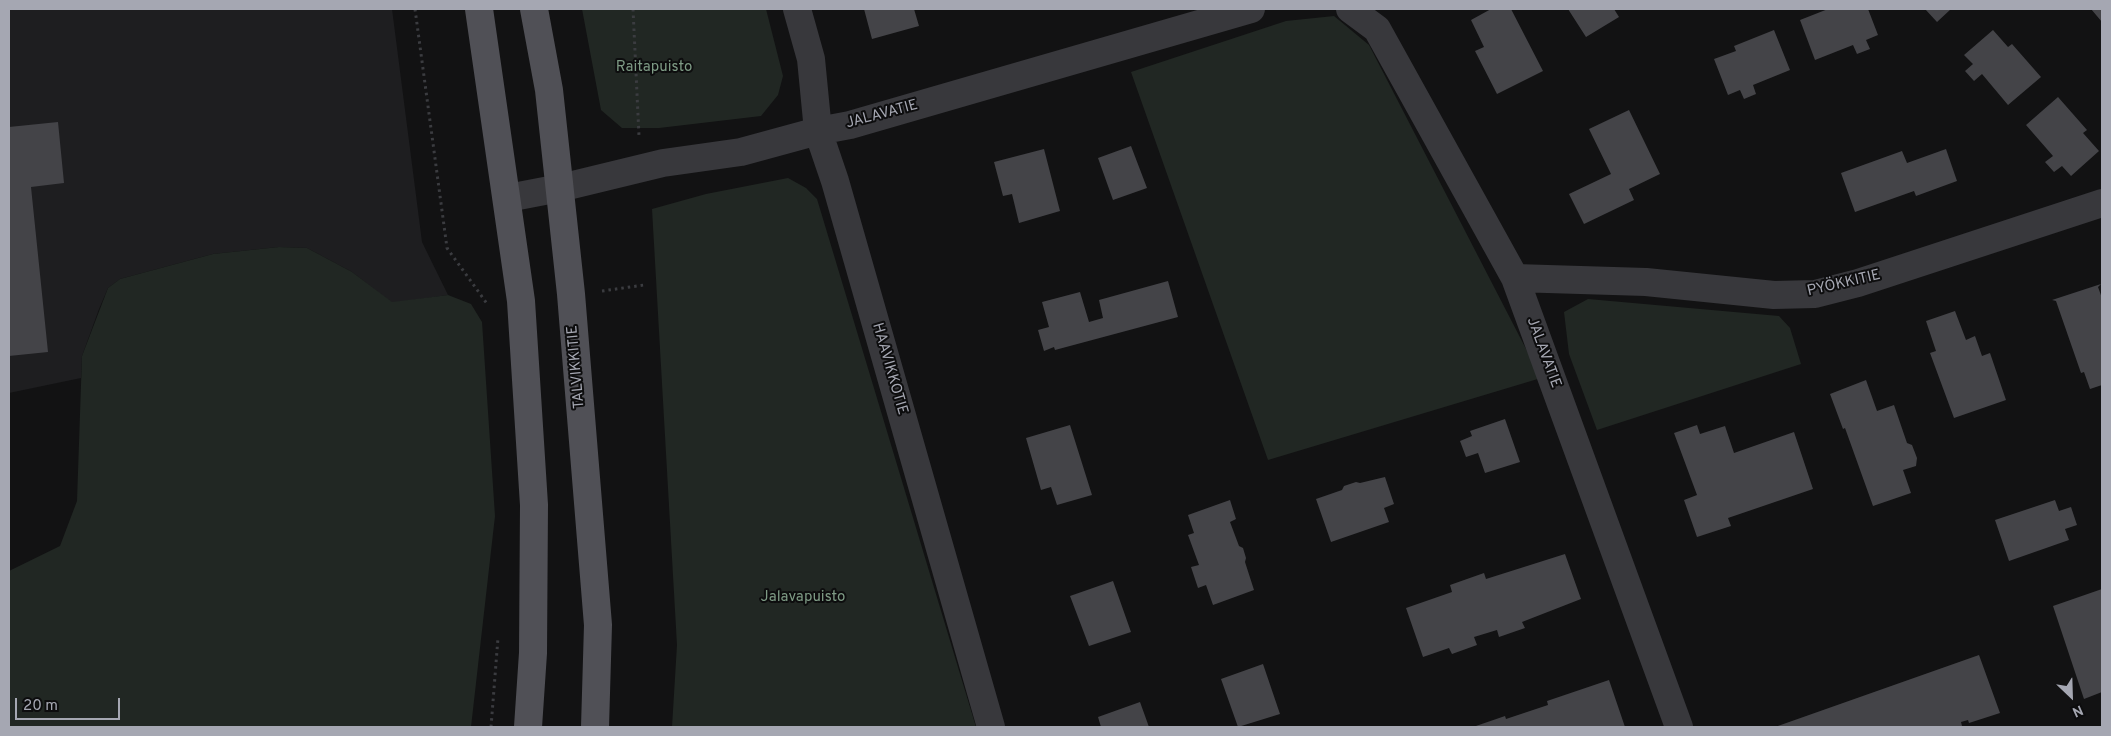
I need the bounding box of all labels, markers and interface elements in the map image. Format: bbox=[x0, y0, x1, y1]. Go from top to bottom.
park label: Raitapuisto bbox=[616, 59, 692, 77]
street label: JALAVATIE bbox=[844, 97, 920, 133]
street label: PYÖKKITIE bbox=[1806, 267, 1882, 301]
street label: JALAVATIE bbox=[1522, 315, 1564, 391]
street label: HAAVIKKOTIE bbox=[867, 321, 911, 417]
street label: TALVIKKITIE bbox=[564, 325, 590, 409]
park label: Jalavapuisto bbox=[761, 589, 845, 607]
north arrow bbox=[2046, 671, 2096, 721]
scale bar bbox=[18, 688, 122, 720]
text: 20 m bbox=[23, 697, 58, 716]
text: N bbox=[2069, 700, 2085, 720]

